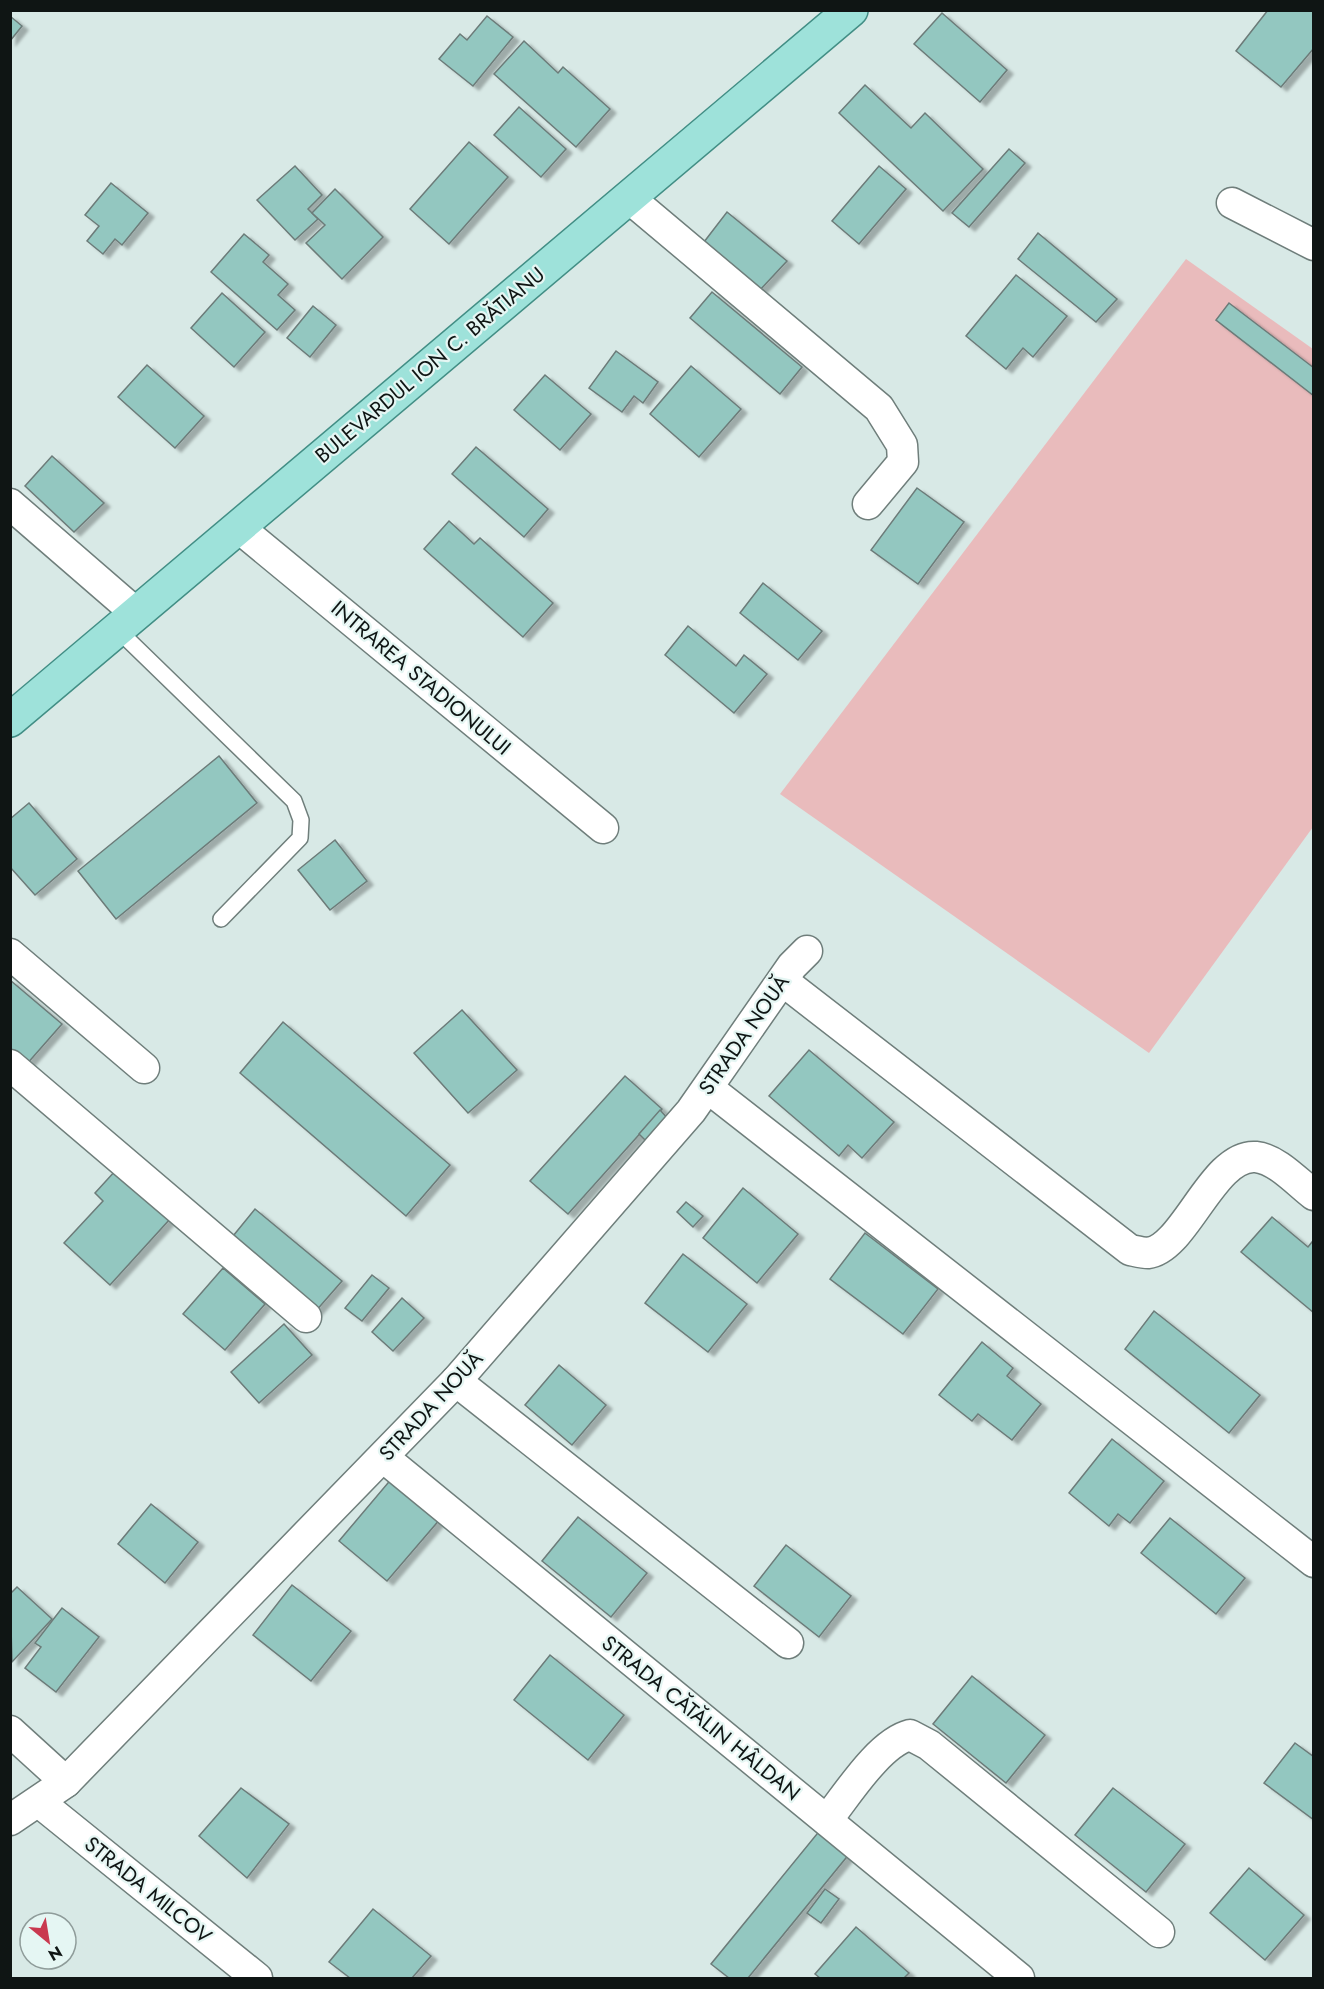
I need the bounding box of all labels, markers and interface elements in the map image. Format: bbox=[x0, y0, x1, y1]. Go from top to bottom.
street label: BULEVARDUL ION C. BRĂTIANU bbox=[309, 260, 551, 470]
street label: INTRAREA STADIONULUI bbox=[325, 594, 517, 762]
street label: STRADA NOUĂ bbox=[691, 969, 797, 1101]
street label: STRADA NOUĂ bbox=[372, 1344, 490, 1468]
street label: STRADA CĂTĂLIN HÂLDAN bbox=[595, 1628, 807, 1808]
street label: STRADA MILCOV bbox=[78, 1829, 218, 1951]
north arrow bbox=[18, 1911, 78, 1971]
text: N bbox=[44, 1940, 67, 1967]

